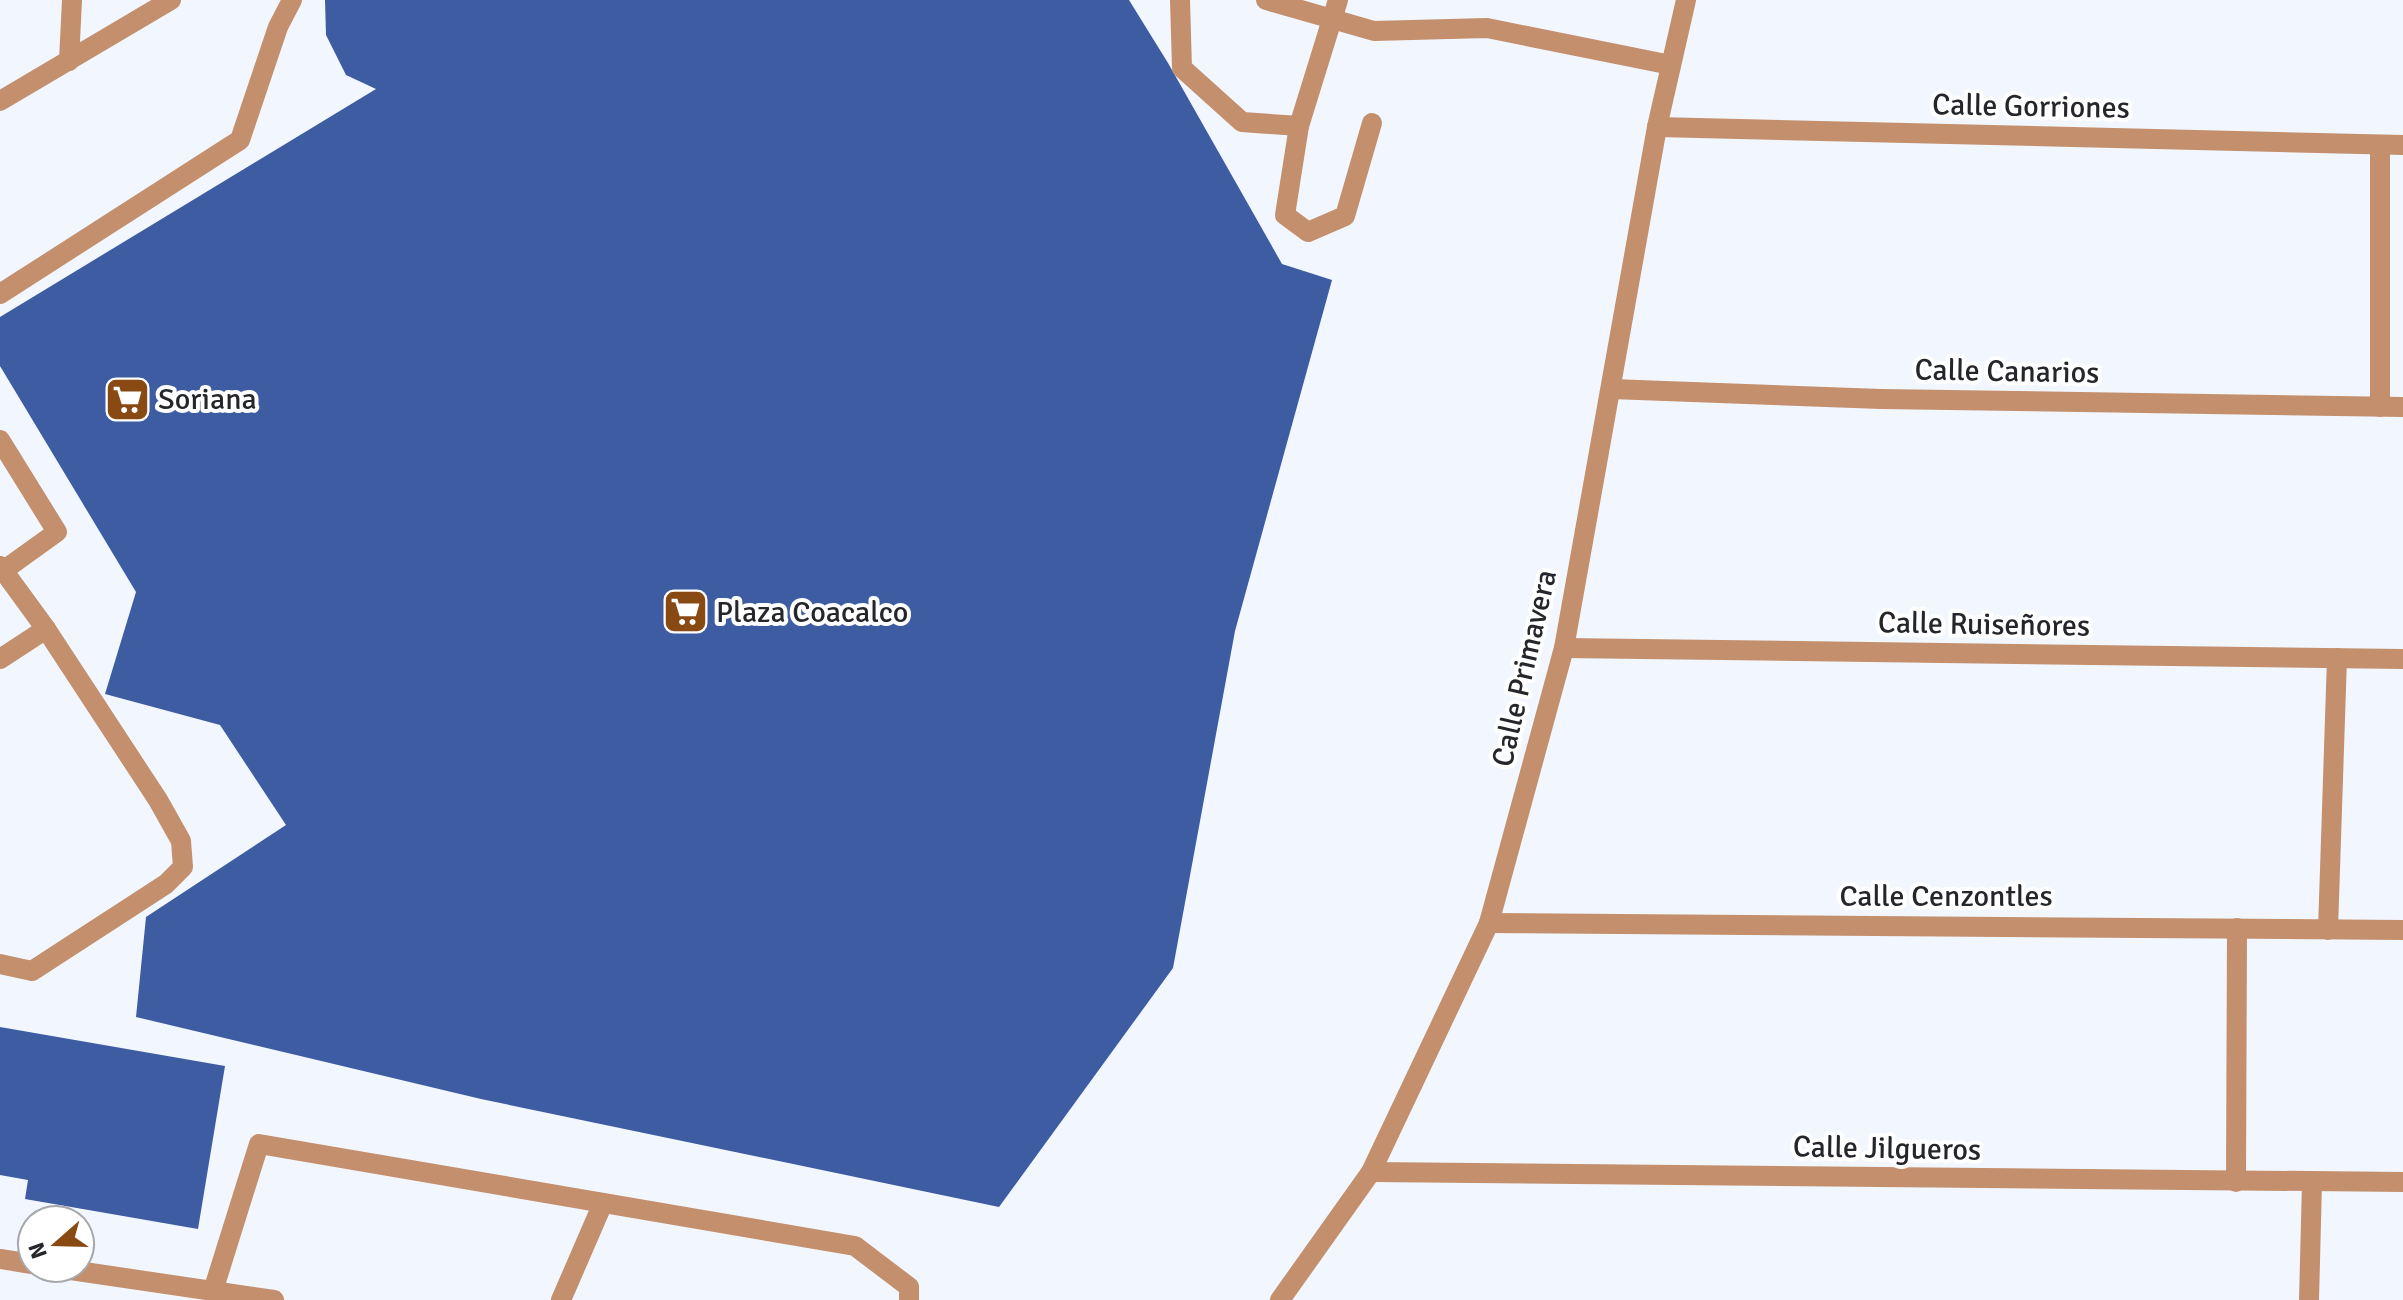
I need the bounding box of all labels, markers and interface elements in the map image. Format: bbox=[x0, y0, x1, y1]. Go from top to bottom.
street label: Calle Gorriones bbox=[1932, 86, 2130, 127]
street label: Calle Canarios bbox=[1914, 351, 2100, 392]
supermarket icon: Soriana bbox=[103, 375, 151, 423]
place label: Soriana bbox=[158, 381, 257, 418]
street label: Calle Primavera bbox=[1484, 566, 1565, 770]
supermarket icon: Plaza Coacalco bbox=[661, 588, 709, 636]
place label: Plaza Coacalco bbox=[716, 594, 908, 631]
street label: Calle Ruiseñores bbox=[1878, 604, 2090, 645]
street label: Calle Cenzontles bbox=[1839, 878, 2053, 915]
street label: Calle Jilgueros bbox=[1793, 1128, 1981, 1169]
north arrow bbox=[16, 1204, 96, 1284]
text: N bbox=[22, 1239, 53, 1262]

